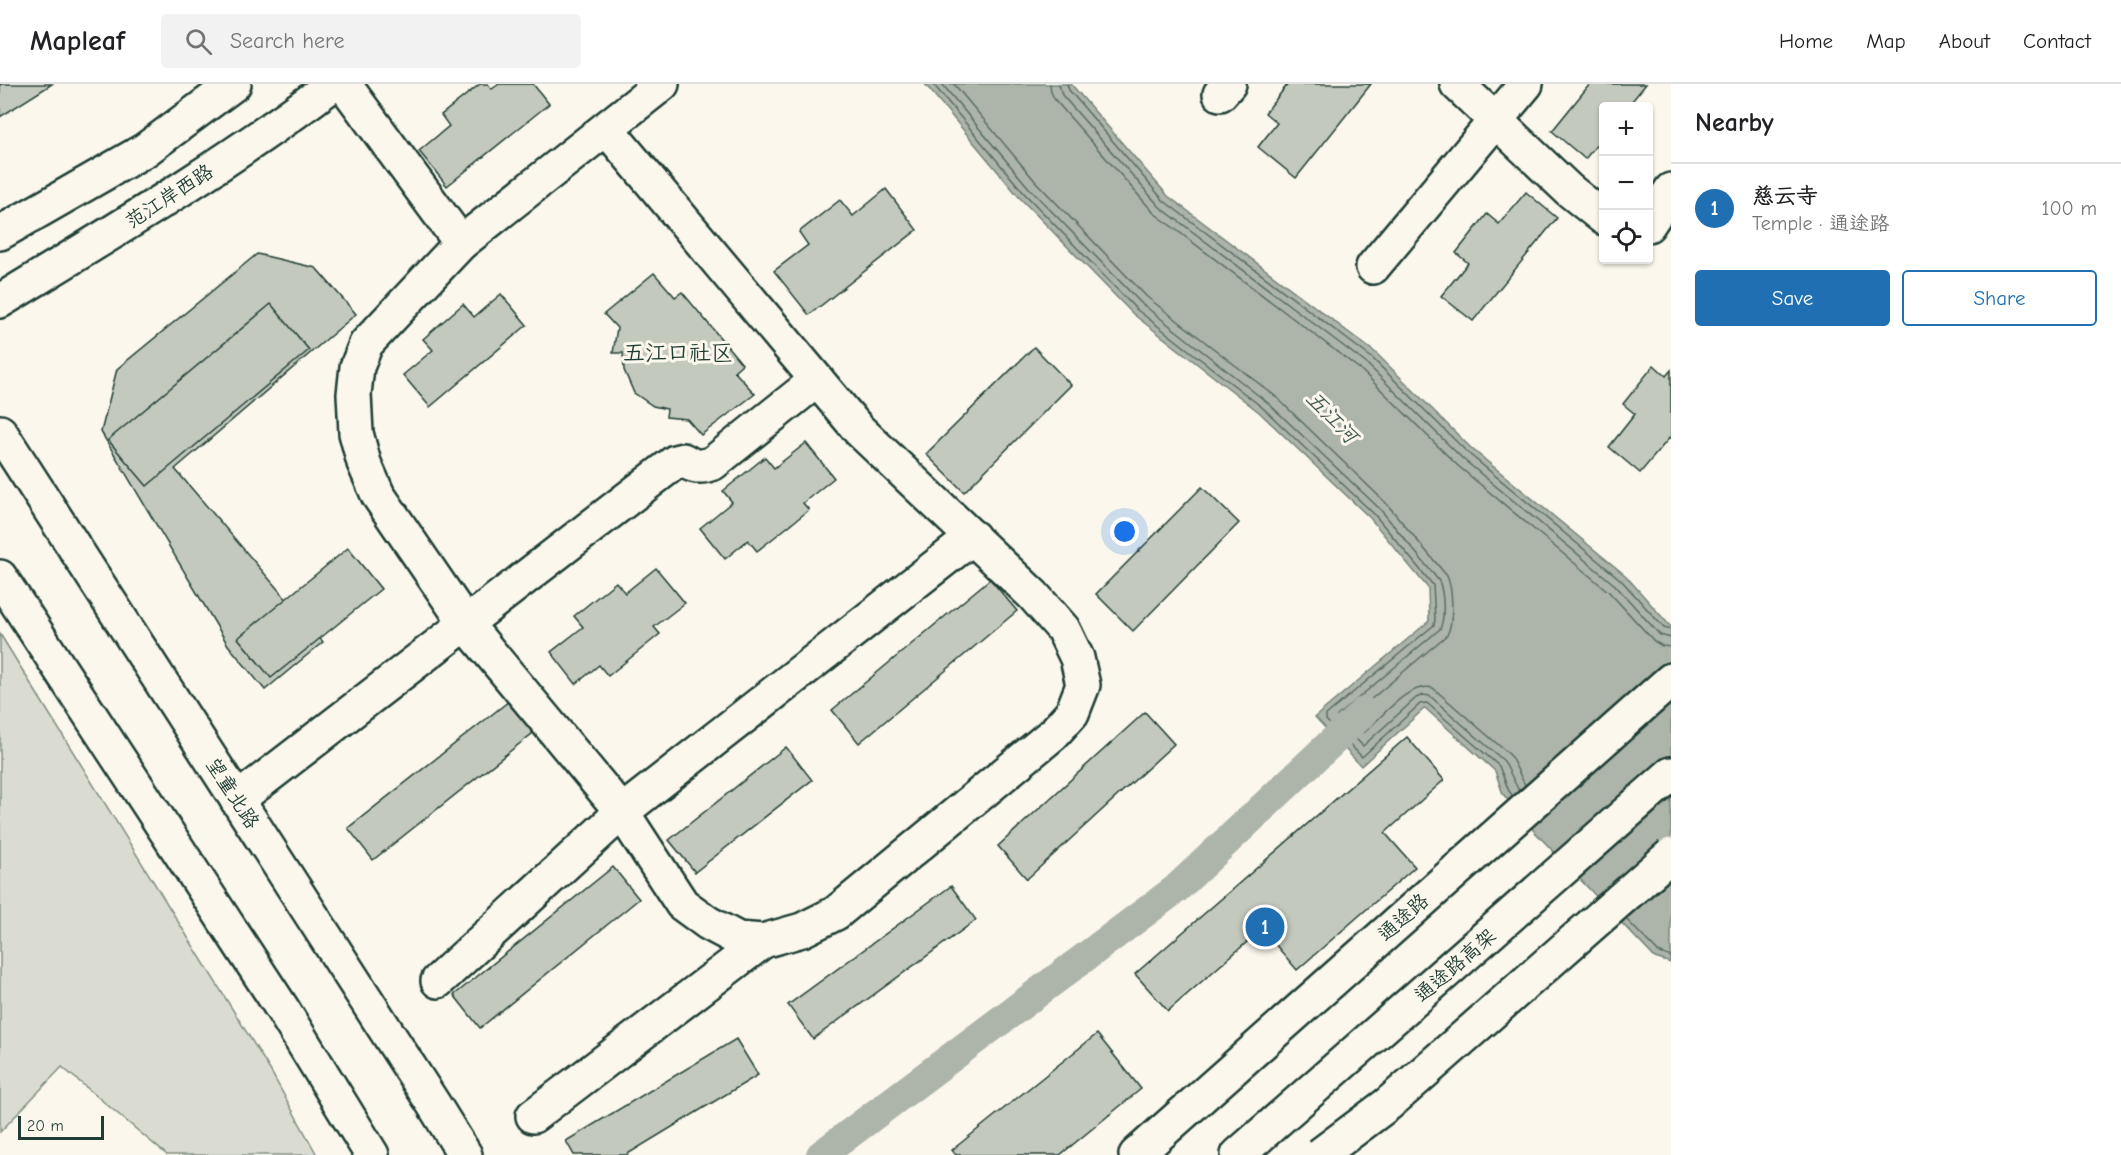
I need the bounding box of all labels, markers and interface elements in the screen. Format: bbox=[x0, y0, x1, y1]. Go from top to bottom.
search box bbox=[161, 14, 581, 68]
text: Mapleaf bbox=[30, 25, 125, 57]
icon: search bbox=[182, 25, 215, 58]
text: Search here bbox=[230, 28, 344, 54]
text: Home bbox=[1779, 29, 1833, 53]
text: Map bbox=[1866, 29, 1906, 53]
text: About bbox=[1939, 29, 1990, 53]
text: Contact bbox=[2023, 29, 2091, 53]
map controls bbox=[1599, 102, 1653, 264]
button: + bbox=[1599, 102, 1653, 156]
text: Nearby bbox=[1695, 108, 1774, 138]
button: − bbox=[1599, 156, 1653, 210]
street label: 范江岸西路 bbox=[121, 159, 218, 233]
text: 慈云寺 bbox=[1752, 183, 1818, 209]
text: 1 bbox=[1711, 197, 1718, 220]
text: 100 m bbox=[2042, 197, 2097, 220]
button: locate bbox=[1599, 210, 1653, 264]
text: Temple · 通途路 bbox=[1752, 212, 1889, 235]
button: Save bbox=[1695, 270, 1890, 326]
button: Share bbox=[1902, 270, 2097, 326]
district label: 五江口社区 bbox=[623, 340, 733, 366]
water label: 五江河 bbox=[1301, 386, 1365, 450]
your location bbox=[1110, 517, 1139, 546]
street label: 望童北路 bbox=[201, 753, 265, 834]
street label: 通途路 bbox=[1373, 888, 1434, 946]
pin: 1 bbox=[1246, 904, 1284, 950]
street label: 通途路高架 bbox=[1410, 924, 1501, 1007]
scale bar bbox=[18, 1113, 104, 1140]
text: 20 m bbox=[27, 1117, 64, 1135]

